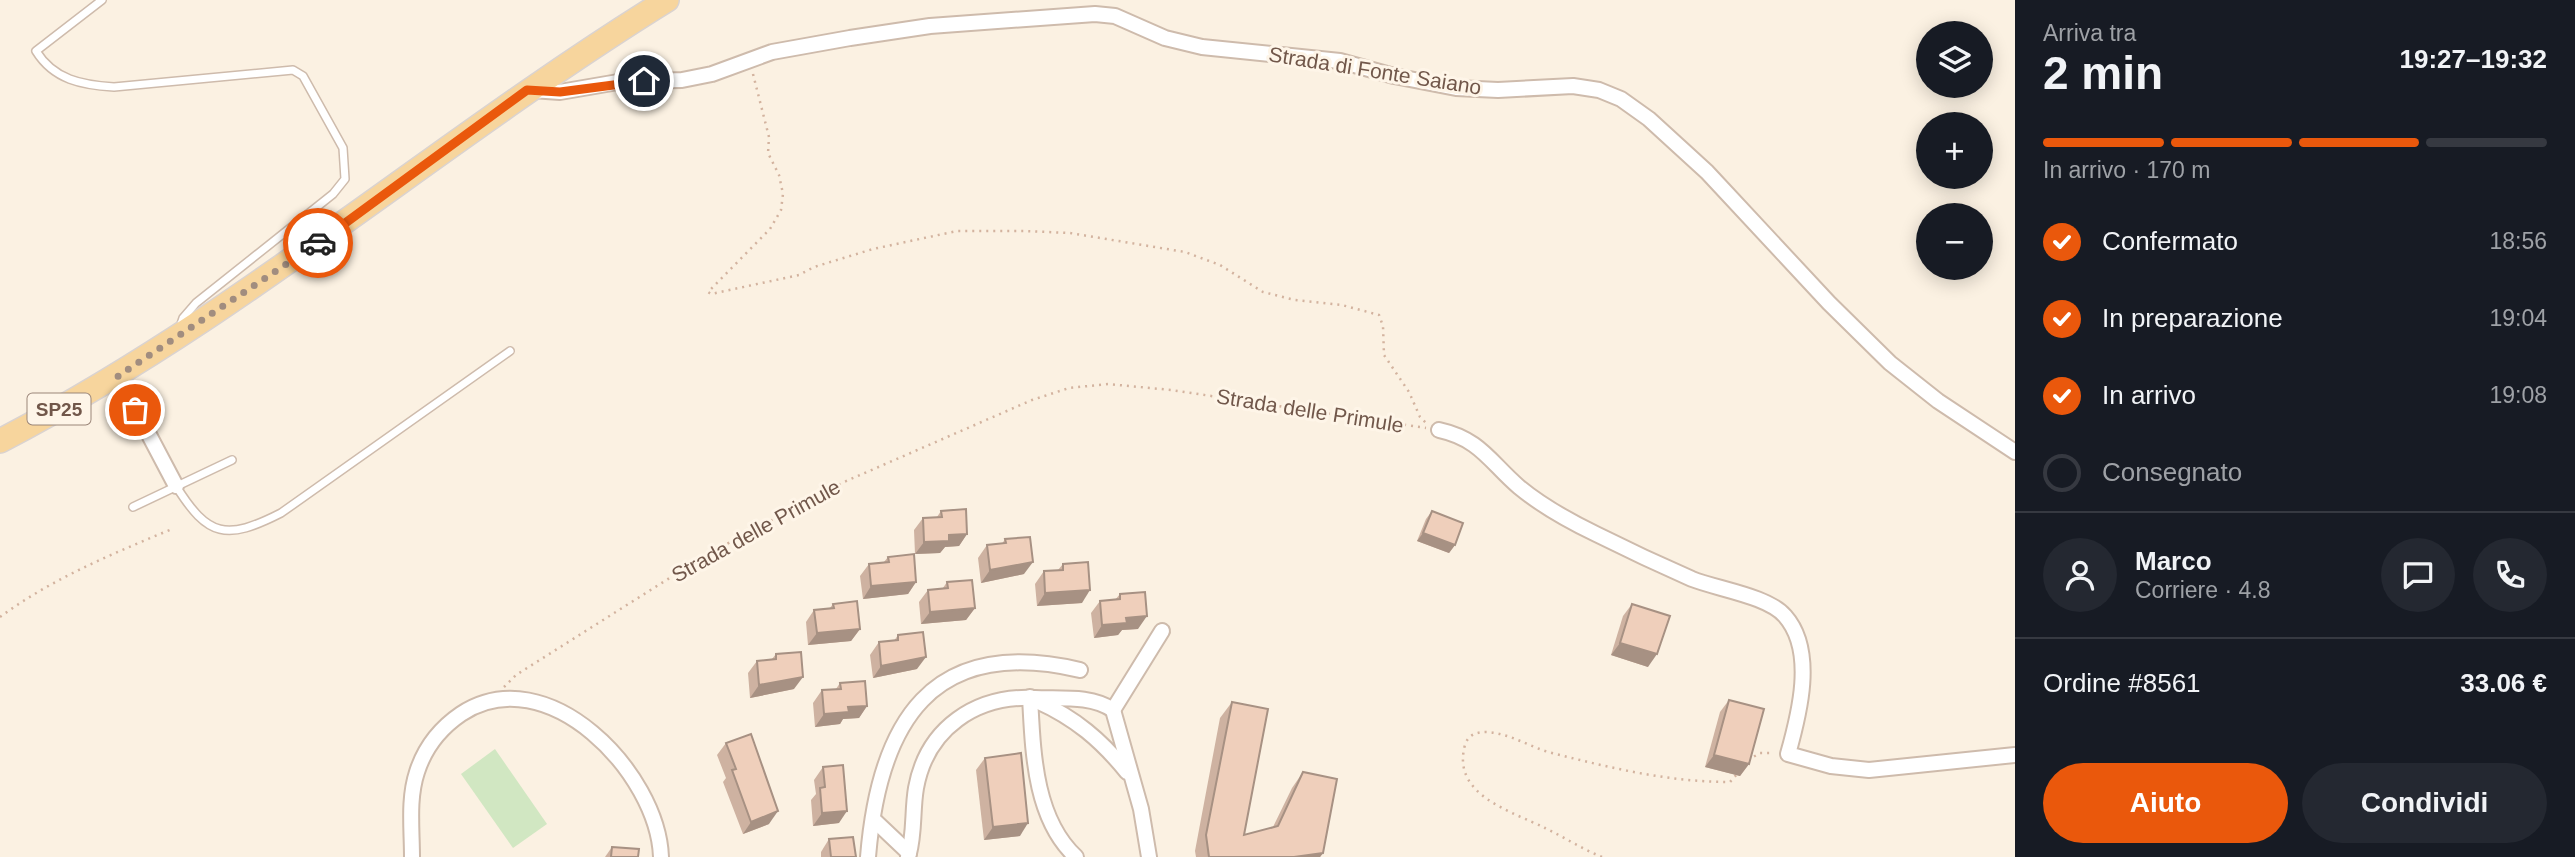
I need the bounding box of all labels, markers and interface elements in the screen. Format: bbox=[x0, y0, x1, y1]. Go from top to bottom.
text: Arriva tra bbox=[2043, 20, 2136, 46]
map controls bbox=[1916, 21, 1993, 280]
button: layers bbox=[1916, 21, 1993, 98]
street label: Strada di Fonte Saiano bbox=[1267, 42, 1483, 99]
text: 19:27–19:32 bbox=[2400, 44, 2547, 74]
text: 2 min bbox=[2043, 47, 2163, 99]
pin bbox=[614, 51, 674, 111]
icon: home bbox=[625, 62, 663, 100]
button: + bbox=[1916, 112, 1993, 189]
text: In arrivo · 170 m bbox=[2043, 157, 2210, 183]
button: − bbox=[1916, 203, 1993, 280]
courier bbox=[283, 208, 353, 278]
icon: check bbox=[2043, 223, 2081, 261]
icon: car bbox=[299, 224, 337, 262]
text: Confermato bbox=[2102, 226, 2238, 256]
text: 18:56 bbox=[2489, 228, 2547, 254]
icon: check bbox=[2043, 300, 2081, 338]
text: In preparazione bbox=[2102, 303, 2283, 333]
text: 19:04 bbox=[2489, 305, 2547, 331]
icon: check bbox=[2043, 377, 2081, 415]
pin bbox=[105, 380, 165, 440]
text: In arrivo bbox=[2102, 380, 2196, 410]
text: 19:08 bbox=[2489, 382, 2547, 408]
street label: Strada delle Primule bbox=[1215, 384, 1405, 437]
icon: bag bbox=[116, 391, 154, 429]
road number: SP25 bbox=[28, 394, 90, 424]
text: Consegnato bbox=[2102, 457, 2242, 487]
street label: Strada delle Primule bbox=[667, 475, 844, 586]
button: person bbox=[2043, 538, 2117, 612]
button: chat bbox=[2381, 538, 2455, 612]
button: phone bbox=[2473, 538, 2547, 612]
text: Marco bbox=[2135, 546, 2212, 576]
text: Corriere · 4.8 bbox=[2135, 577, 2270, 603]
text: Ordine #8561 bbox=[2043, 668, 2201, 698]
text: 33.06 € bbox=[2460, 668, 2547, 698]
button: Aiuto bbox=[2043, 763, 2288, 843]
button: Condividi bbox=[2302, 763, 2547, 843]

